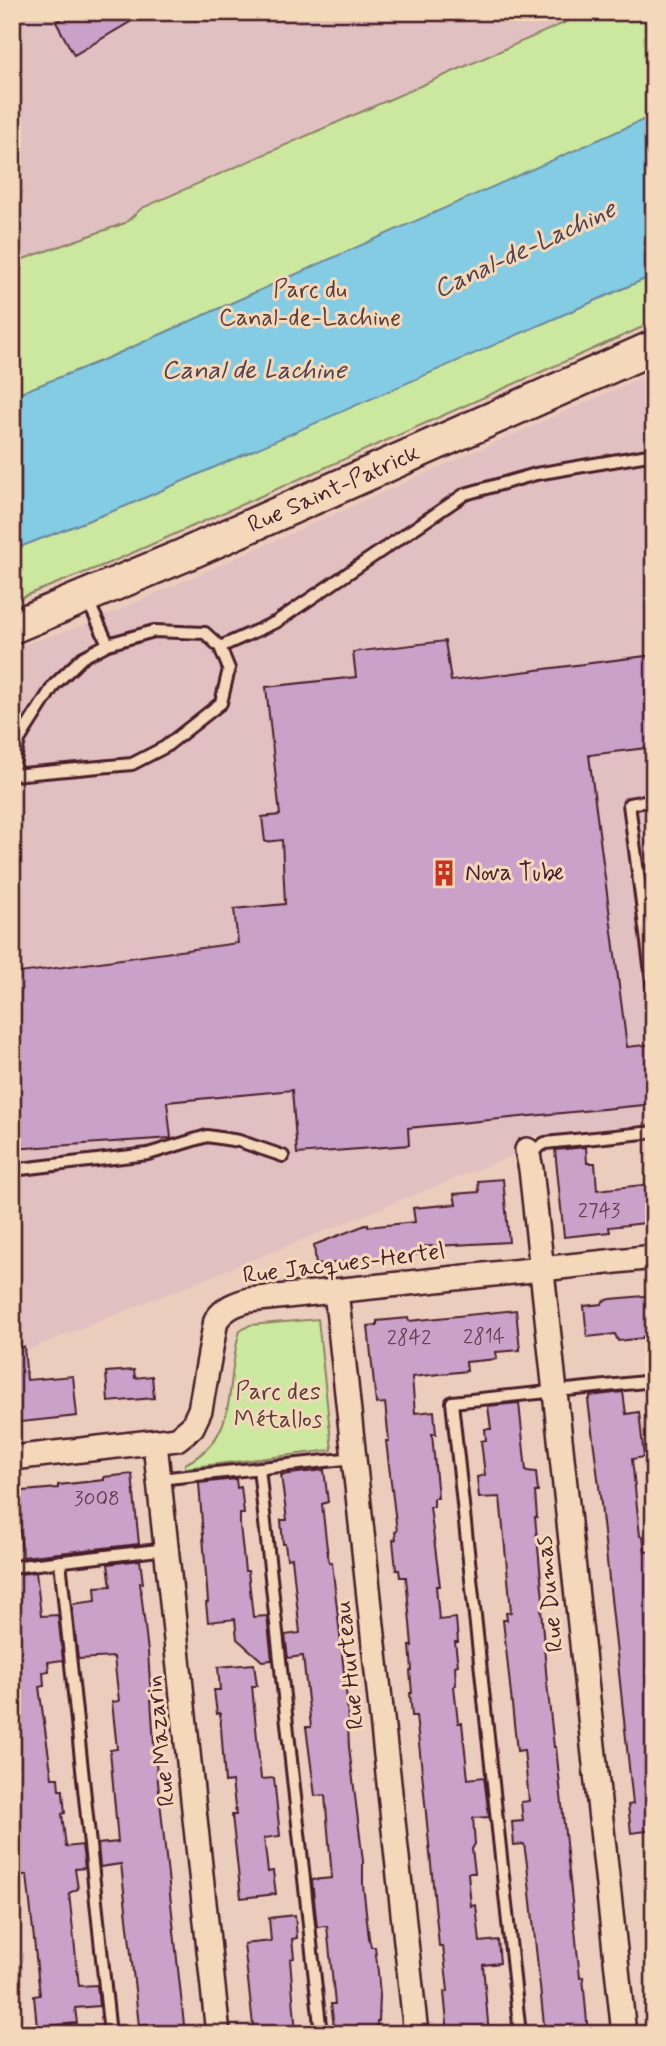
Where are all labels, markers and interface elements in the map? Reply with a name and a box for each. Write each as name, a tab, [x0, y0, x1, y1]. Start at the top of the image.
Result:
water label: Canal-de-Lachine	[428, 192, 623, 307]
park label: Parc du Canal-de-Lachine	[219, 275, 401, 334]
water label: Canal de Lachine	[162, 354, 348, 388]
street label: Rue Saint-Patrick	[243, 437, 424, 540]
building icon: Nova Tube	[429, 858, 459, 888]
place label: Nova Tube	[465, 858, 564, 889]
house number: 2743	[578, 1197, 621, 1225]
street label: Rue Jacques-Hertel	[241, 1236, 447, 1292]
house number: 2814	[463, 1323, 505, 1351]
house number: 2842	[387, 1324, 431, 1352]
park label: Parc des Métallos	[234, 1377, 323, 1436]
house number: 3008	[74, 1485, 120, 1513]
street label: Rue Dumas	[528, 1534, 572, 1654]
street label: Rue Hurteau	[328, 1599, 372, 1731]
street label: Rue Mazarin	[139, 1674, 183, 1808]

